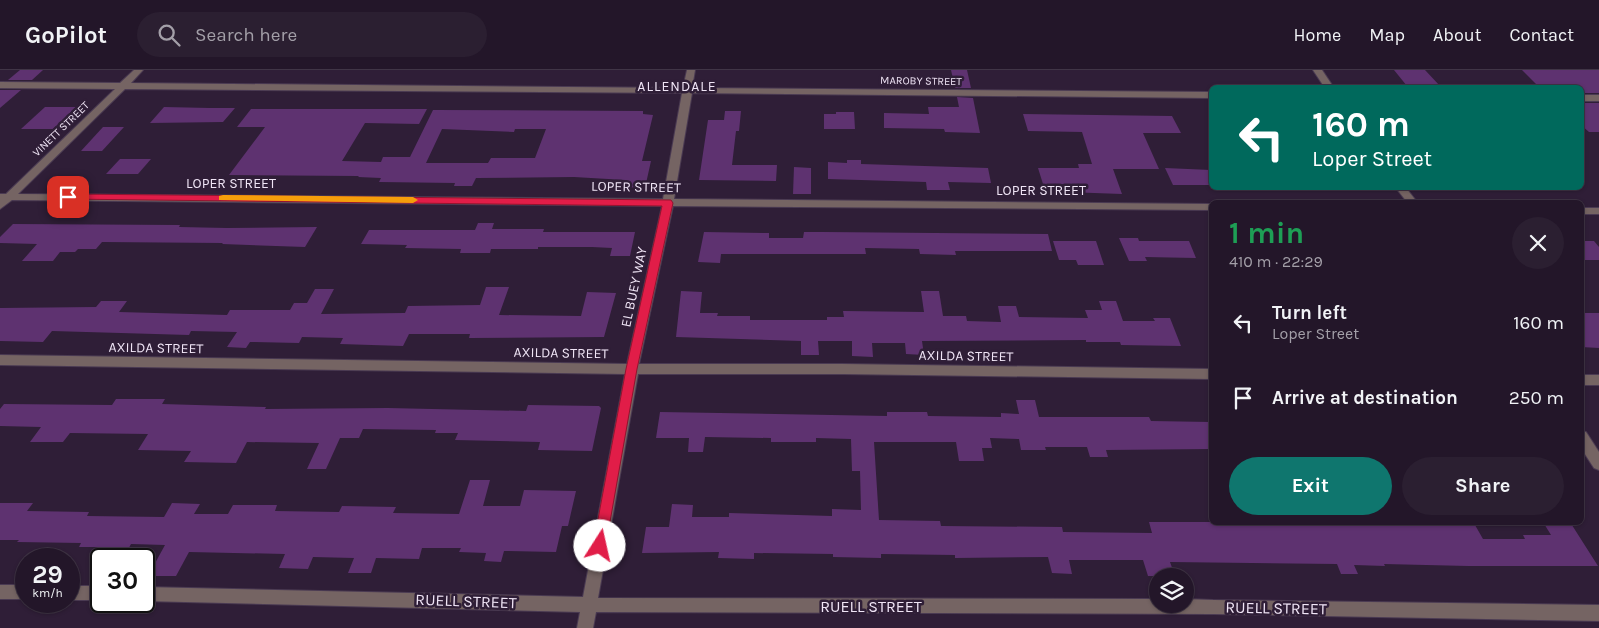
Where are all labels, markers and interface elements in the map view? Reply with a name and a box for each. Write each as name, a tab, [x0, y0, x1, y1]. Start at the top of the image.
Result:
search box	[137, 12, 487, 57]
text: GoPilot	[25, 21, 107, 49]
icon: search	[155, 21, 183, 49]
text: Search here	[195, 24, 297, 46]
text: Home	[1293, 24, 1341, 46]
text: Map	[1369, 24, 1405, 46]
text: About	[1433, 24, 1482, 46]
text: Contact	[1510, 24, 1574, 46]
street label: MAROBY STREET	[880, 74, 962, 88]
district label: ALLENDALE	[637, 78, 717, 95]
street label: VINETT STREET	[30, 99, 92, 159]
text: 160 m	[1312, 104, 1410, 145]
icon: left	[1229, 105, 1294, 170]
text: Loper Street	[1312, 146, 1432, 172]
street label: LOPER STREET	[186, 175, 276, 192]
pin	[47, 176, 89, 218]
street label: LOPER STREET	[591, 178, 681, 196]
street label: LOPER STREET	[996, 182, 1086, 199]
icon: arrive	[54, 183, 82, 211]
text: 1 min	[1229, 215, 1304, 251]
button: close	[1512, 217, 1564, 269]
street label: EL BUEY WAY	[617, 245, 651, 329]
text: 410 m · 22:29	[1229, 252, 1323, 271]
text: Turn left	[1272, 302, 1347, 324]
icon: left	[1229, 309, 1257, 337]
text: 160 m	[1513, 312, 1564, 334]
text: Loper Street	[1272, 324, 1359, 343]
street label: AXILDA STREET	[108, 339, 204, 357]
street label: AXILDA STREET	[513, 344, 609, 362]
street label: AXILDA STREET	[918, 347, 1014, 365]
icon: arrive	[1229, 384, 1257, 412]
text: Arrive at destination	[1272, 387, 1458, 409]
text: 250 m	[1509, 387, 1564, 409]
button: Exit	[1229, 457, 1392, 515]
button: Share	[1402, 457, 1564, 515]
position arrow	[573, 519, 625, 571]
speed limit sign: 30	[90, 548, 155, 613]
text: 29	[32, 560, 63, 589]
map controls	[1149, 568, 1194, 613]
button: layers	[1149, 568, 1194, 613]
text: km/h	[32, 586, 63, 600]
street label: RUELL STREET	[415, 590, 517, 612]
street label: RUELL STREET	[820, 597, 922, 616]
street label: RUELL STREET	[1225, 598, 1327, 618]

